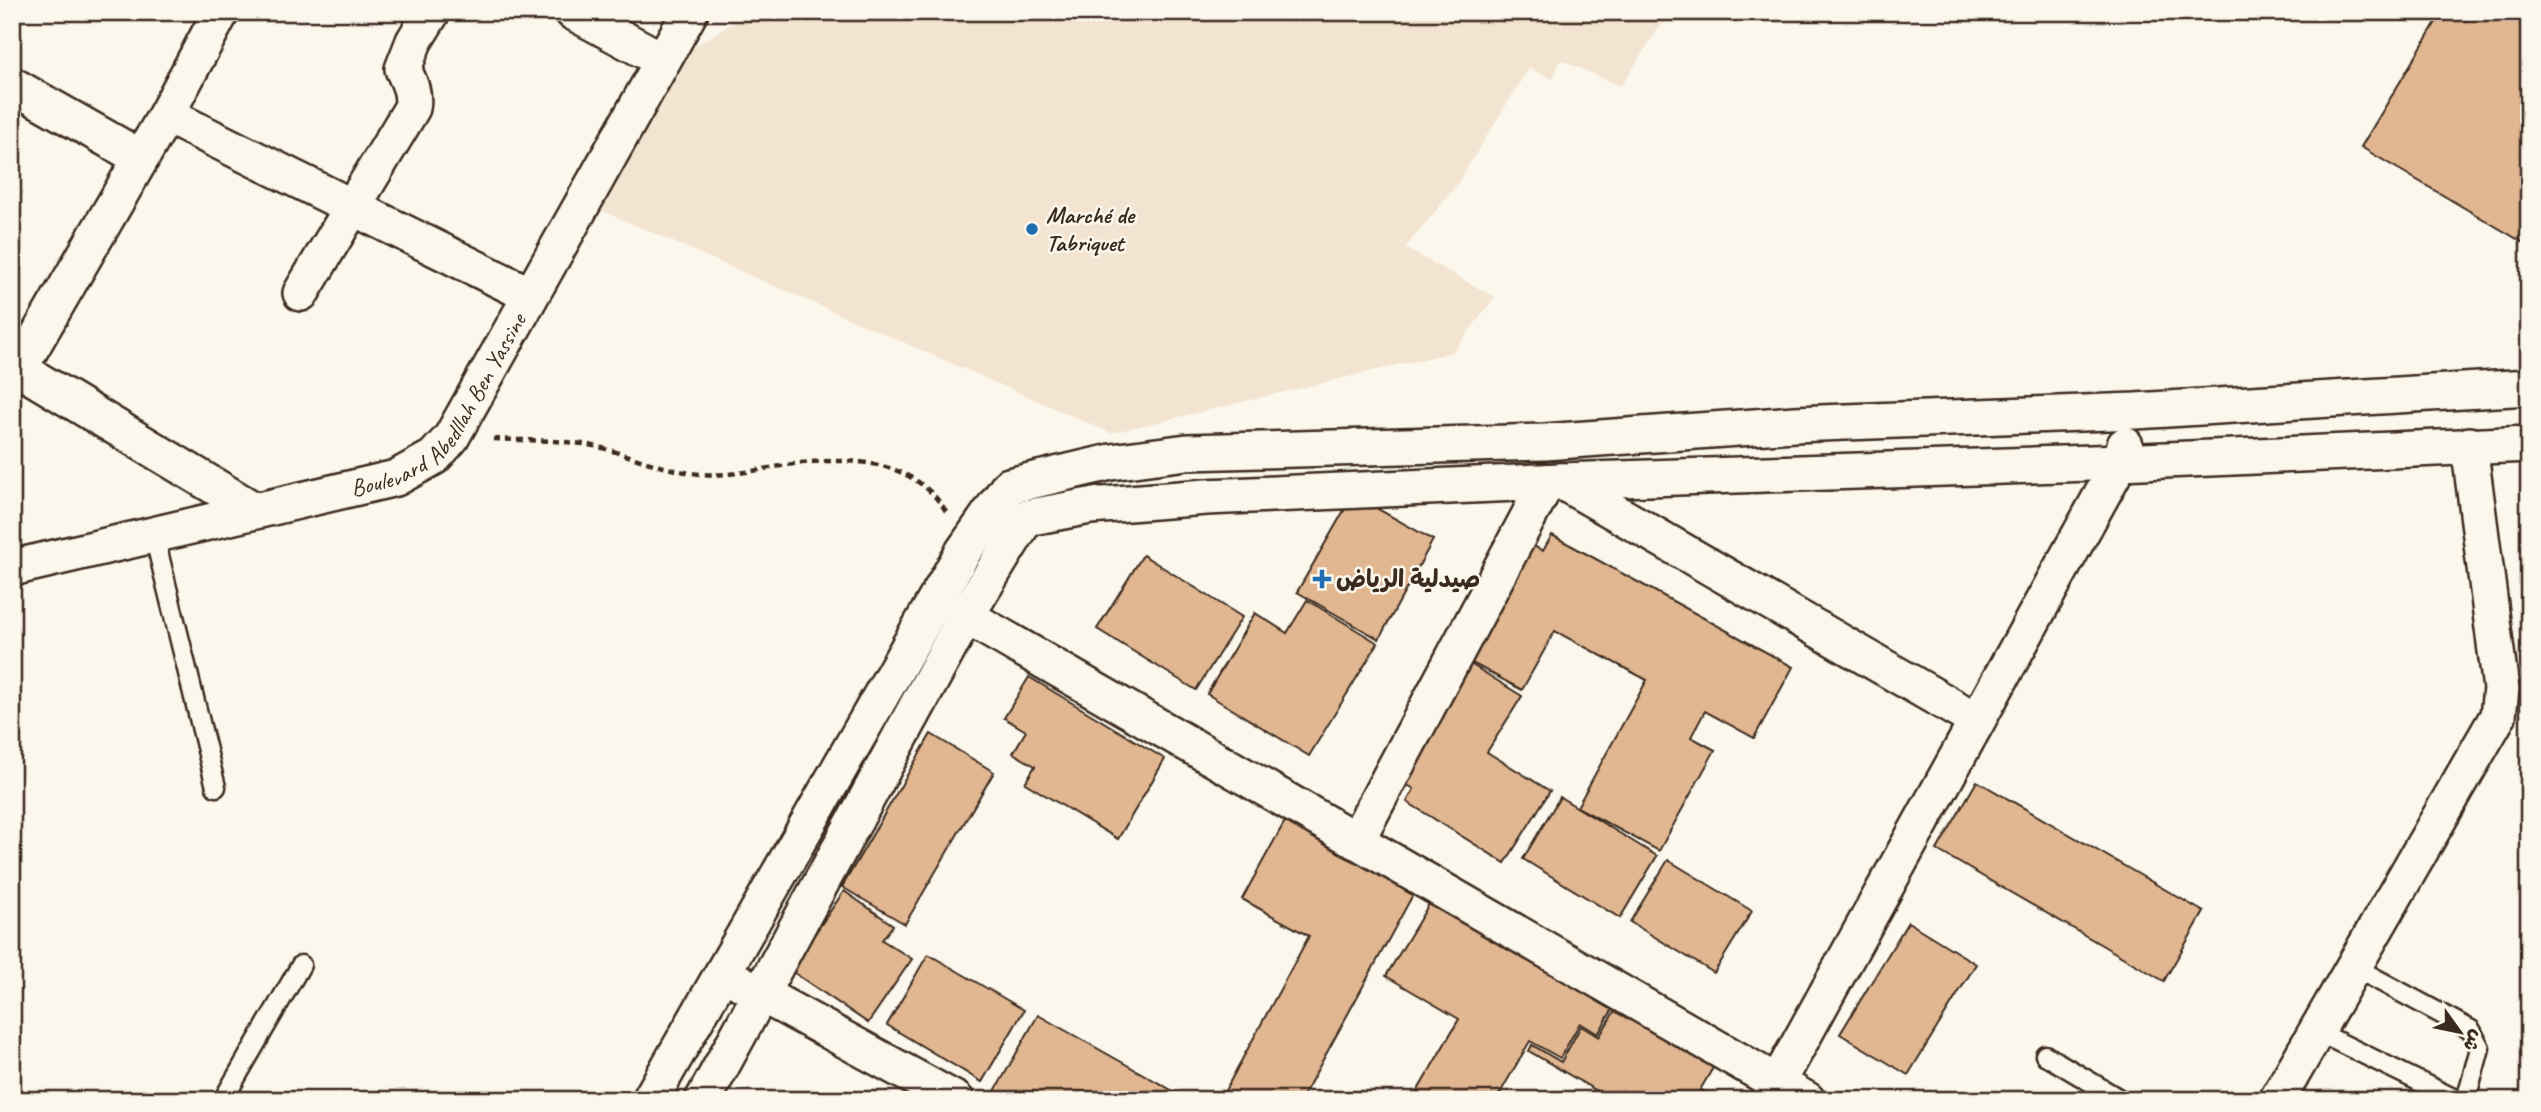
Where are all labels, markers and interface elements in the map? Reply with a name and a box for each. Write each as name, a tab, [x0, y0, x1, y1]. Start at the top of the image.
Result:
place label: Marché de Tabriquet	[1046, 200, 1136, 258]
marker: Marché de Tabriquet	[1024, 221, 1040, 237]
street label: Boulevard Abedllah Ben Yassine	[348, 306, 534, 503]
place label: صيدلية الرياض	[1336, 564, 1480, 594]
marker: صيدلية الرياض	[1314, 571, 1330, 587]
north arrow	[2426, 996, 2496, 1066]
text: ش	[2458, 1025, 2489, 1056]

